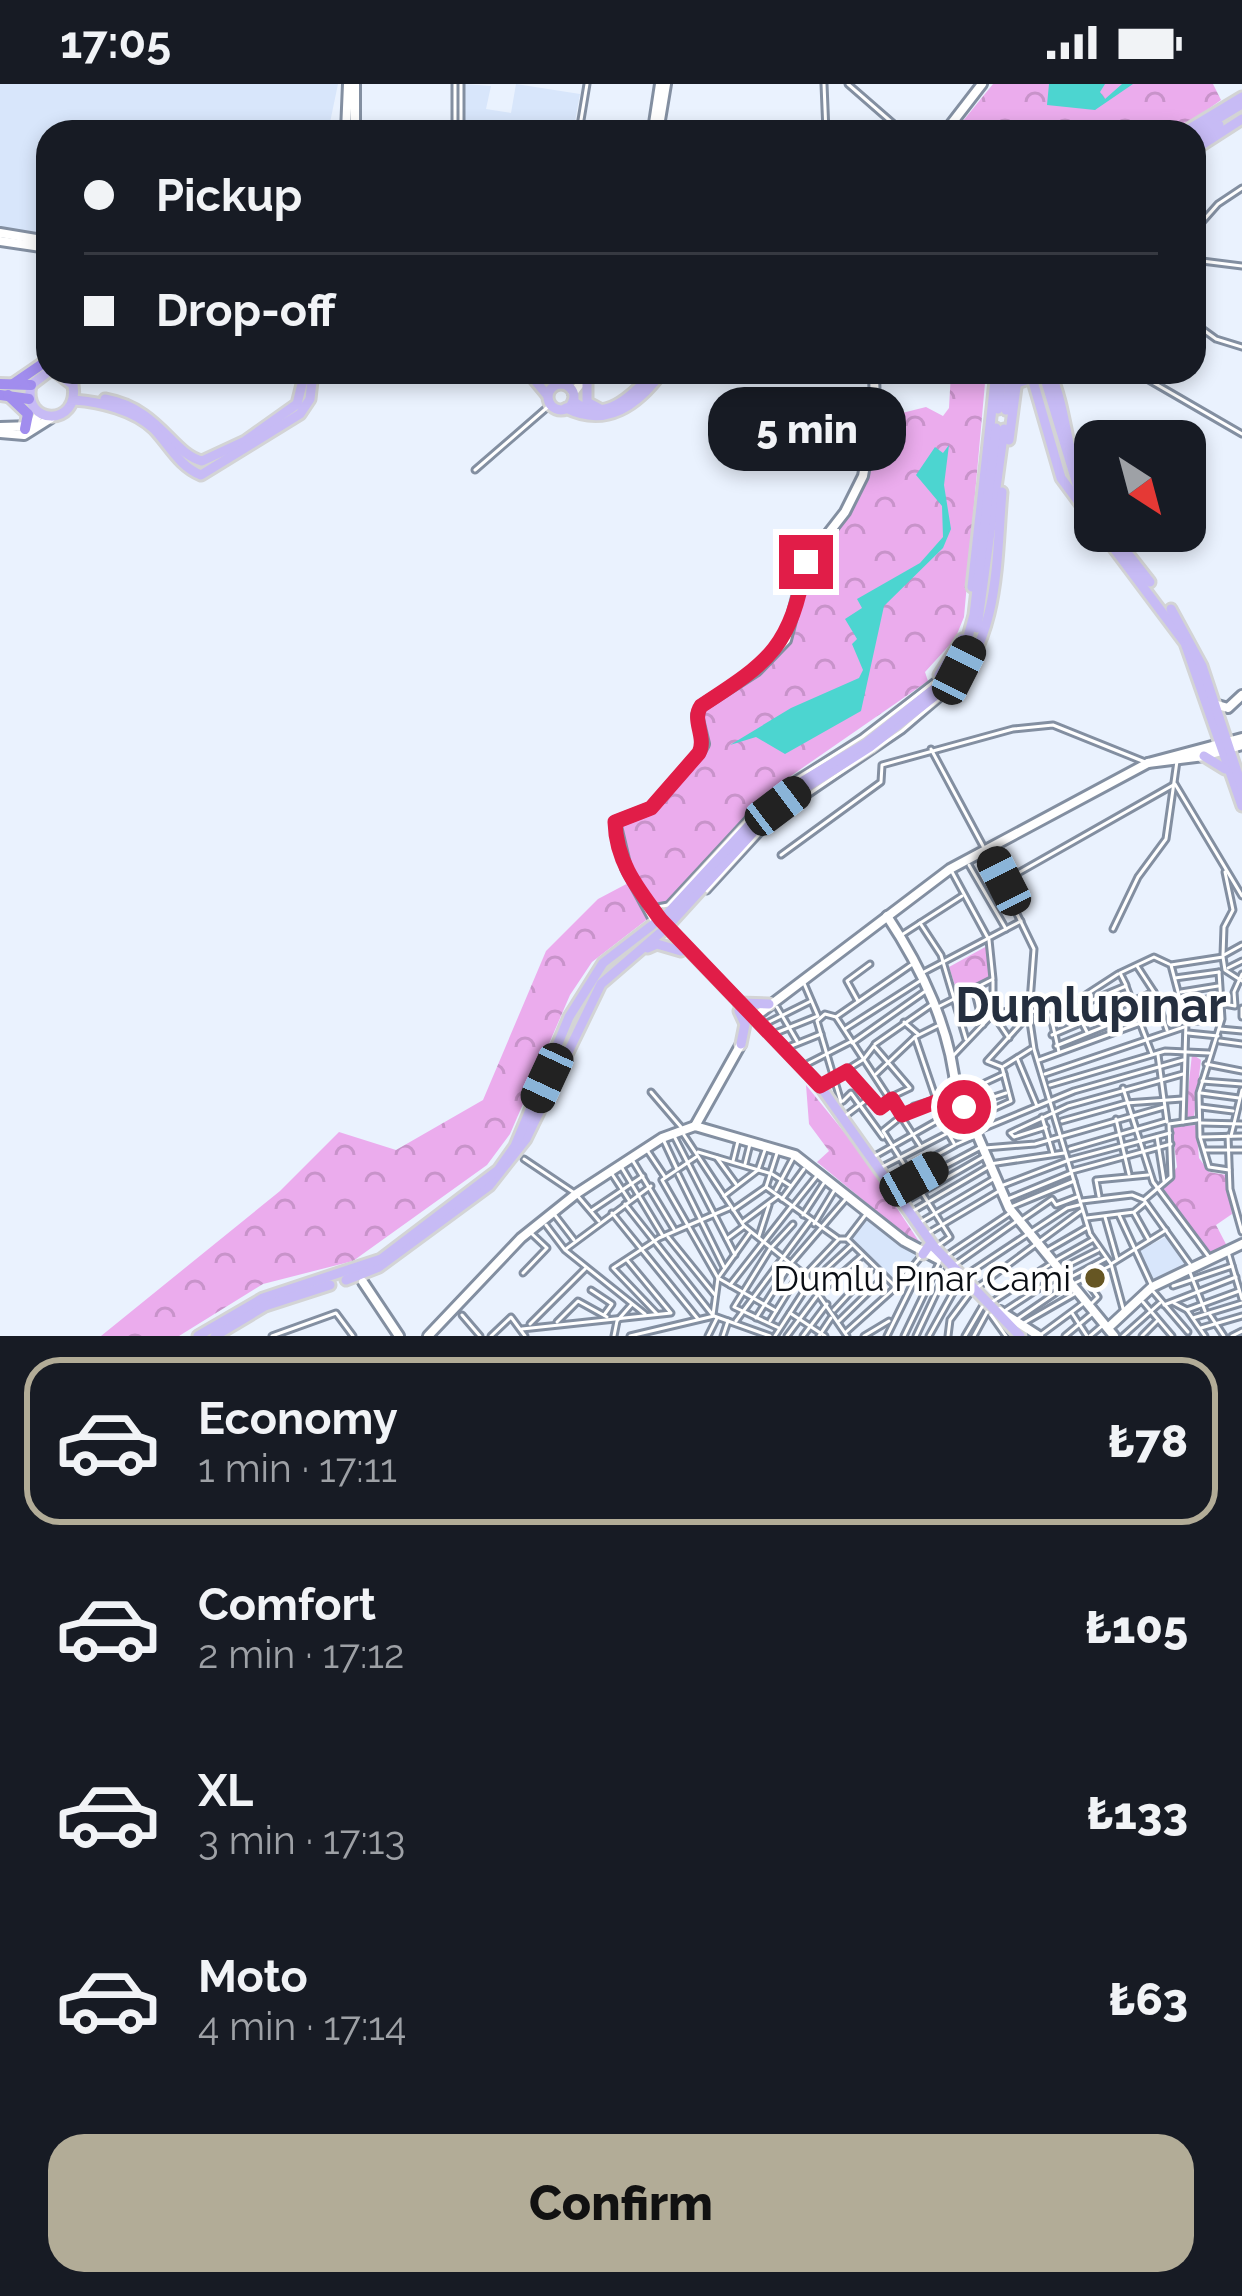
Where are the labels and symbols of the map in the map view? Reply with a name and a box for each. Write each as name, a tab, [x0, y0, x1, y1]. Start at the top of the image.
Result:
callout: 5 min	[707, 388, 905, 472]
north arrow	[1074, 420, 1206, 552]
route end	[779, 535, 833, 589]
car	[927, 630, 991, 710]
car	[738, 770, 818, 842]
car	[972, 841, 1036, 921]
district label: Dumlupınar	[955, 977, 1227, 1033]
car	[515, 1038, 579, 1118]
route start	[937, 1080, 991, 1134]
car	[874, 1146, 954, 1212]
place label: Dumlu Pınar Cami	[773, 1257, 1071, 1299]
marker: Dumlu Pınar Cami	[1082, 1265, 1108, 1291]

